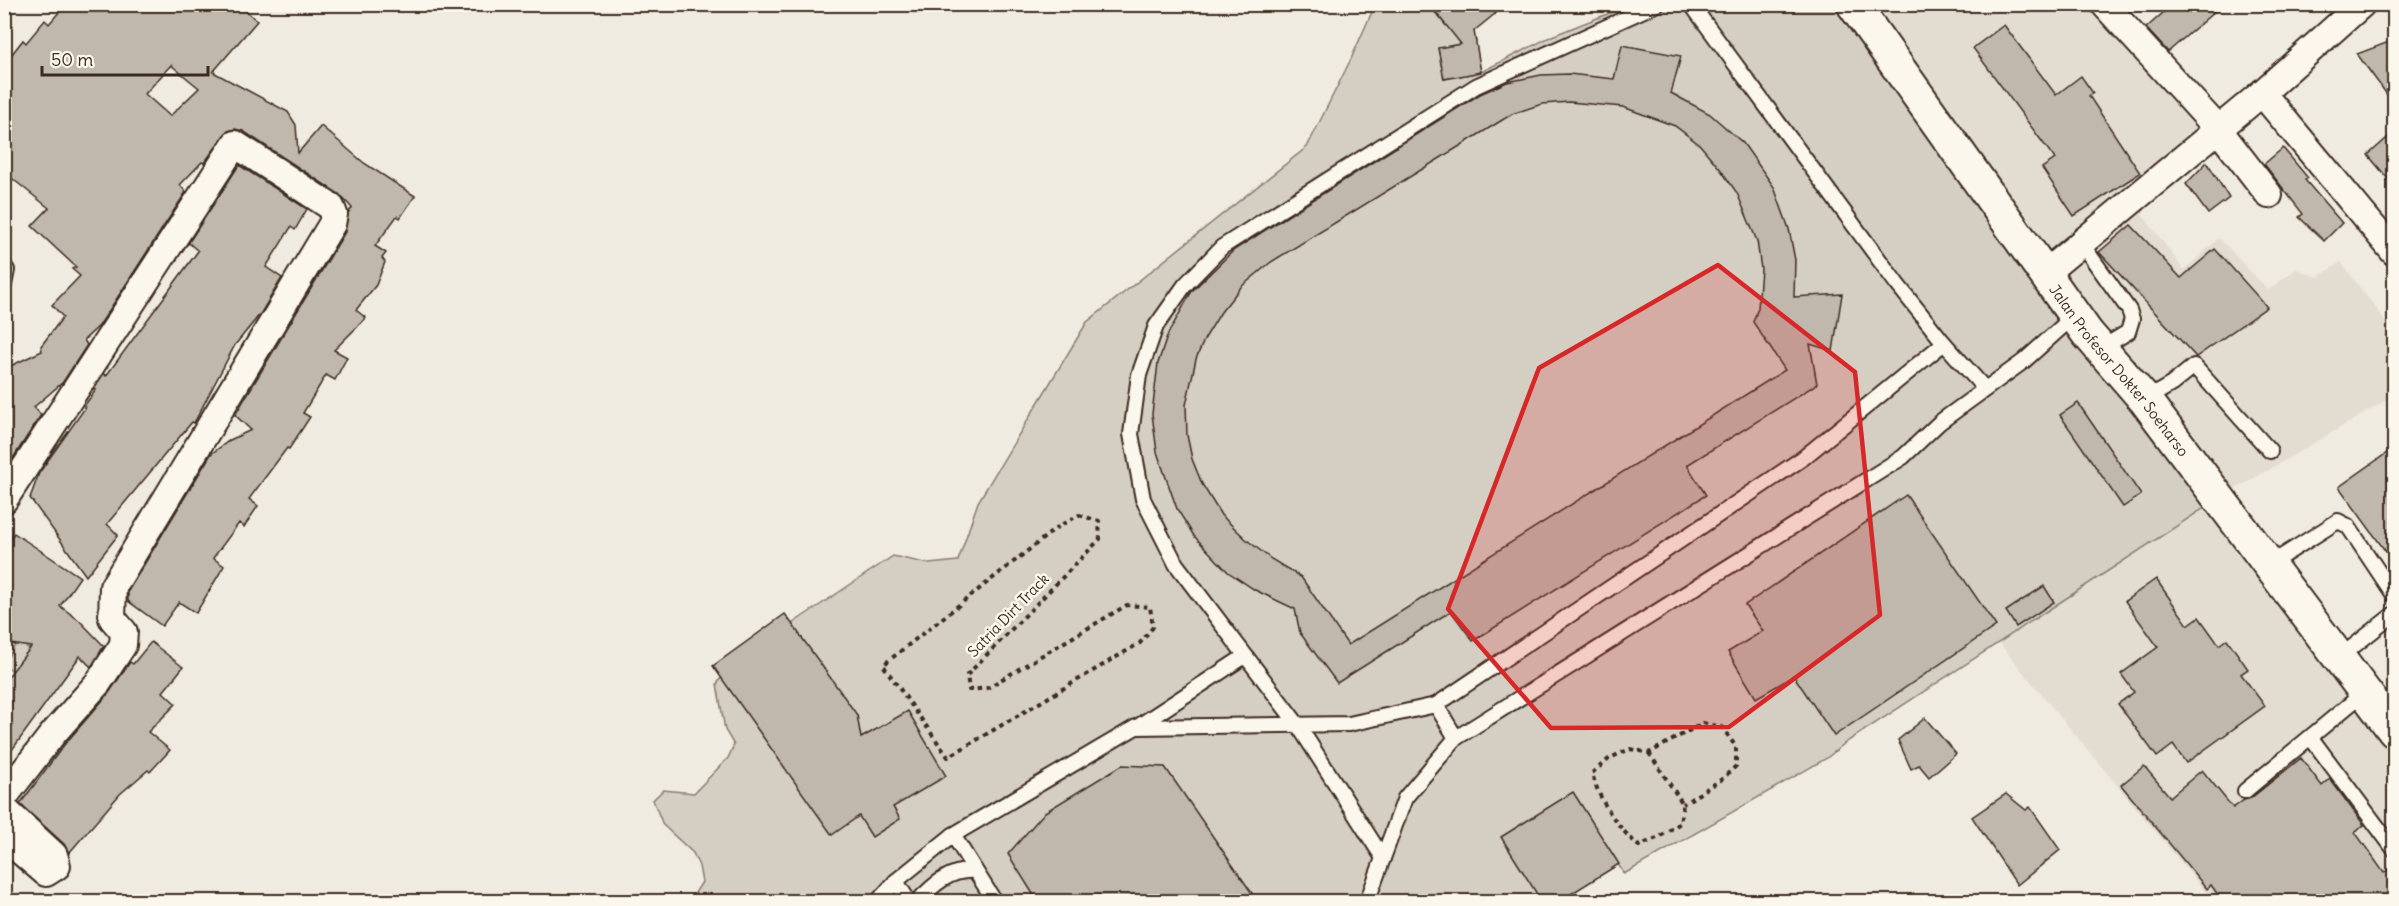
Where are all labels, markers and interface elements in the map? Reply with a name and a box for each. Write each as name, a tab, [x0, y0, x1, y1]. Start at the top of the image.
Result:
scale bar	[42, 39, 208, 77]
text: 50 m	[51, 48, 93, 71]
street label: Jalan Profesor Dokter Soeharso	[2046, 280, 2193, 460]
street label: Satria Dirt Track	[963, 569, 1053, 661]

